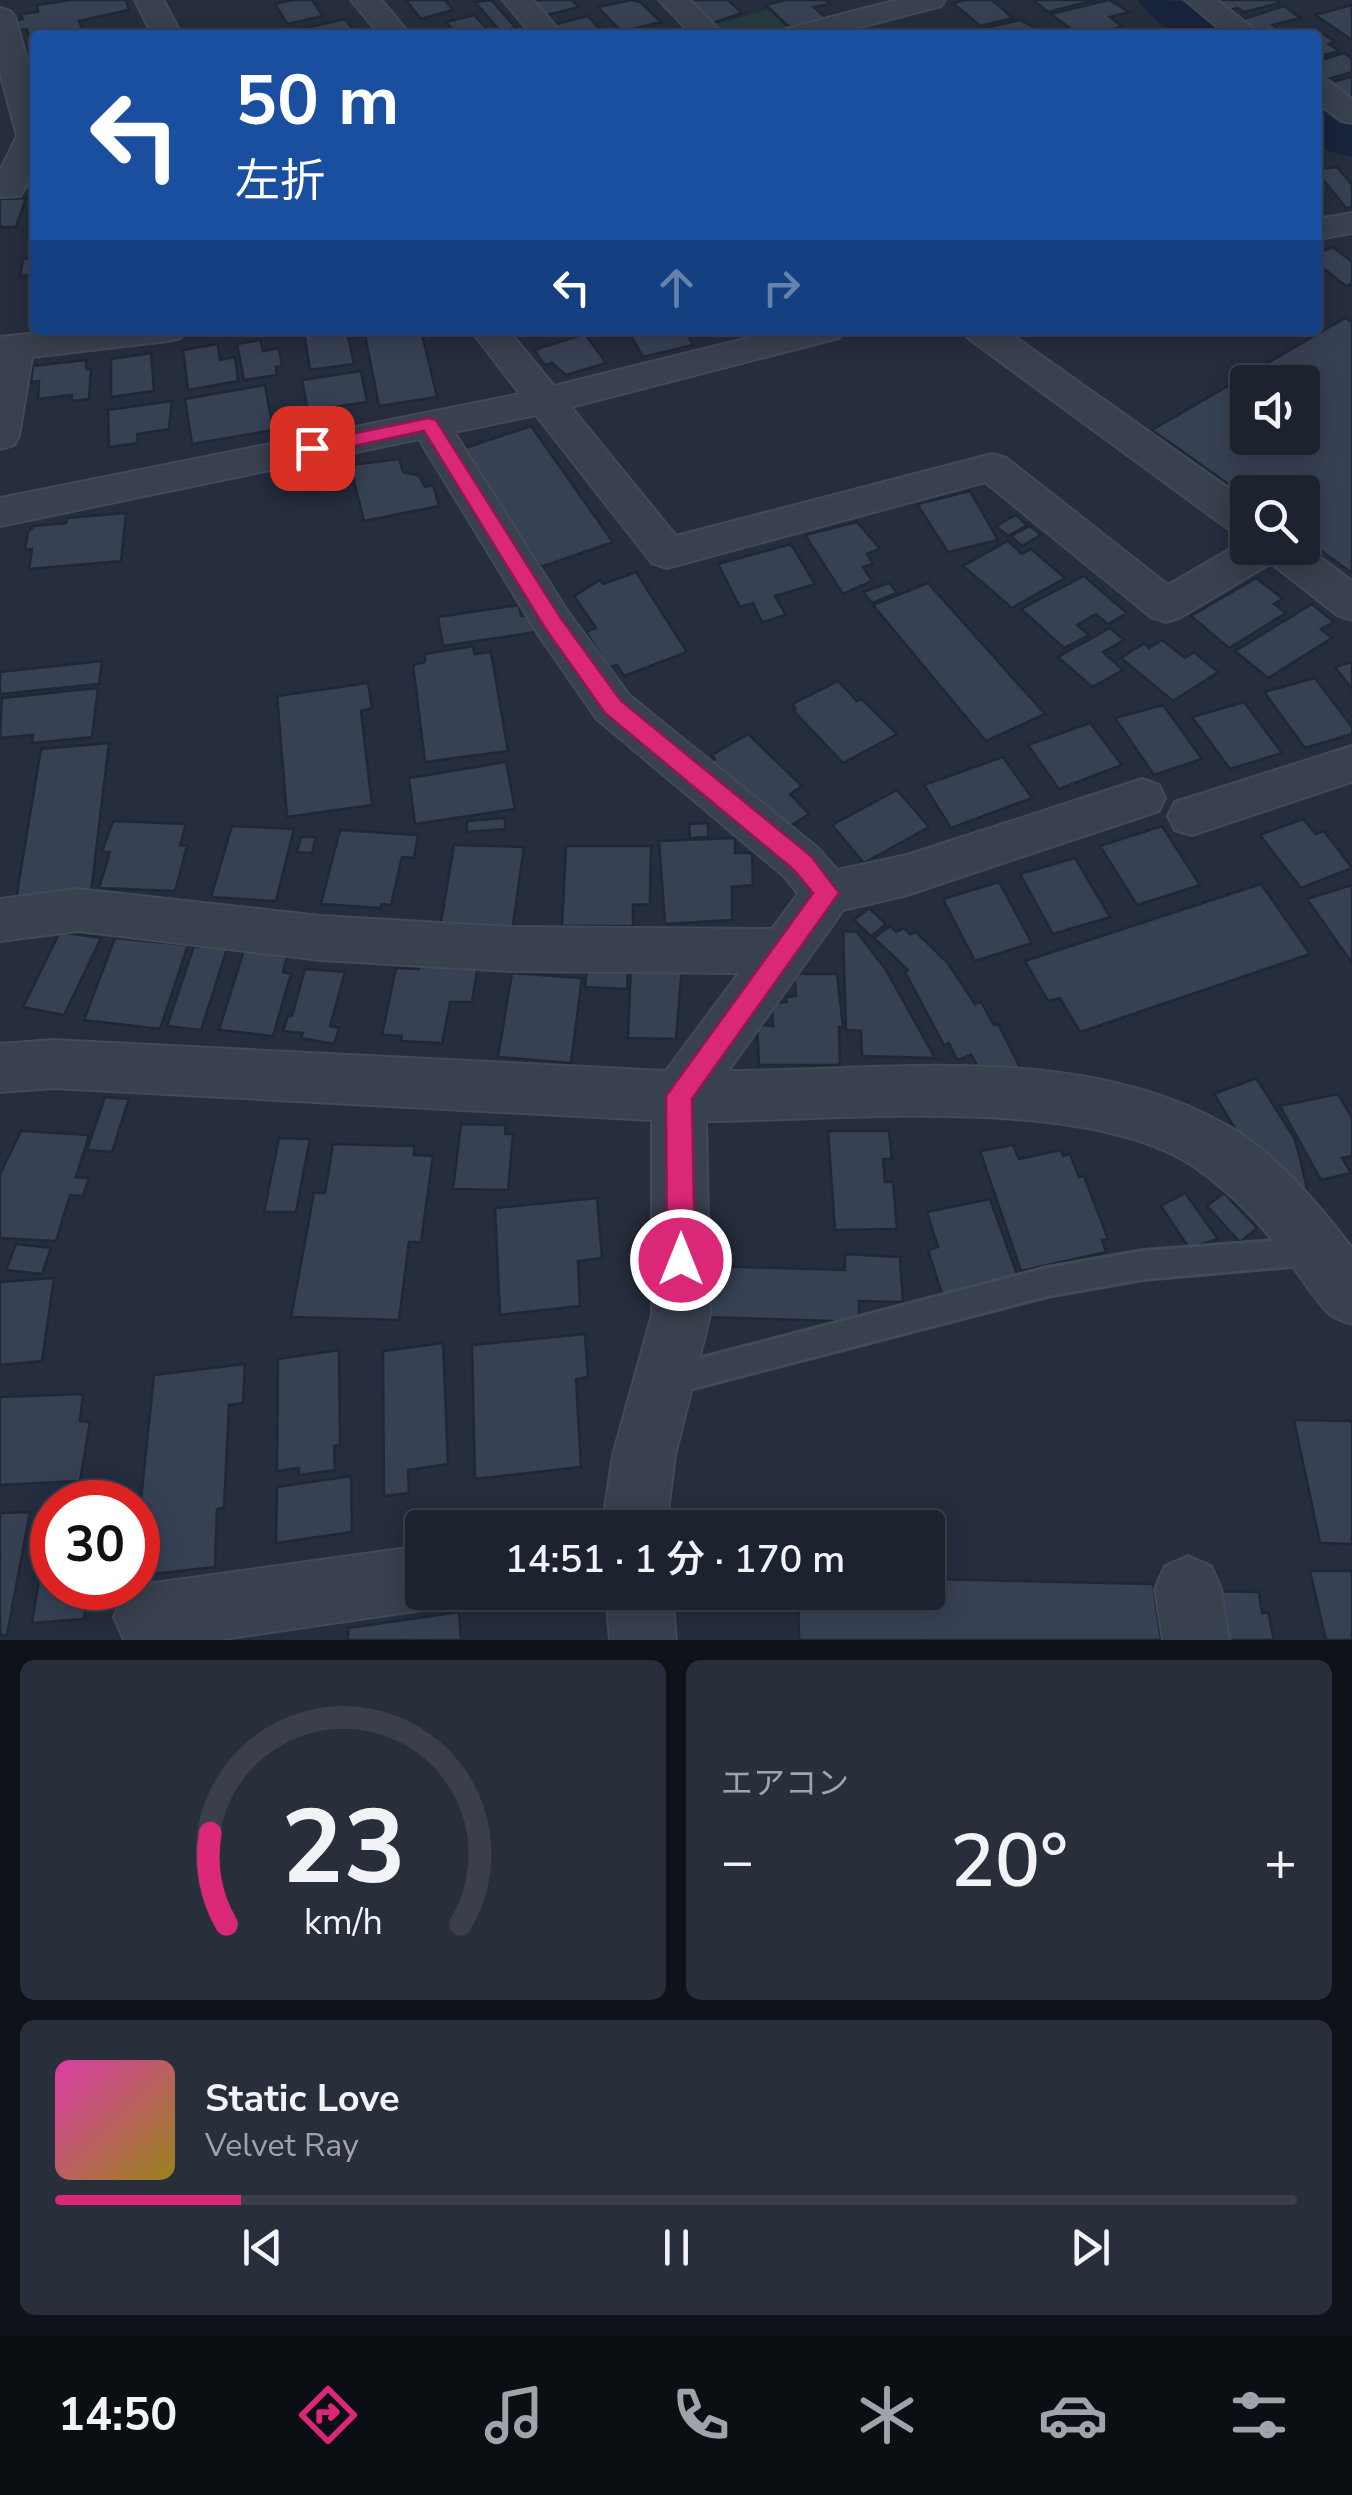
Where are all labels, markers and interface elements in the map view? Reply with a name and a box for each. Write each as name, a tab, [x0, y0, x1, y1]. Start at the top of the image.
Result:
text: 50 m	[235, 53, 399, 149]
icon: left	[70, 70, 200, 200]
text: 左折	[235, 151, 325, 212]
icon: left	[544, 260, 599, 315]
icon: ahead	[649, 260, 704, 315]
icon: right	[754, 260, 809, 315]
map controls	[1230, 365, 1320, 565]
button: sound	[1230, 365, 1320, 455]
pin	[270, 406, 355, 491]
icon: arrive	[285, 421, 340, 476]
button: search	[1230, 475, 1320, 565]
position arrow	[629, 1208, 733, 1312]
speed limit sign: 30	[30, 1480, 160, 1610]
text: 14:51 · 1 分 · 170 m	[505, 1534, 845, 1585]
text: エアコン	[721, 1762, 849, 1805]
text: 23	[281, 1777, 405, 1919]
text: 20°	[950, 1810, 1068, 1912]
text: −	[721, 1824, 754, 1899]
text: +	[1264, 1824, 1297, 1899]
text: km/h	[304, 1898, 382, 1947]
text: Static Love	[205, 2073, 400, 2124]
text: Velvet Ray	[205, 2124, 359, 2167]
icon: previous	[235, 2220, 290, 2275]
icon: pause	[649, 2220, 704, 2275]
icon: next	[1063, 2220, 1118, 2275]
icon: directions	[293, 2380, 363, 2450]
icon: music	[479, 2380, 549, 2450]
icon: phone	[666, 2380, 736, 2450]
icon: climate	[852, 2380, 922, 2450]
icon: car	[1038, 2380, 1108, 2450]
icon: filters	[1224, 2380, 1294, 2450]
text: 14:50	[58, 2385, 177, 2446]

